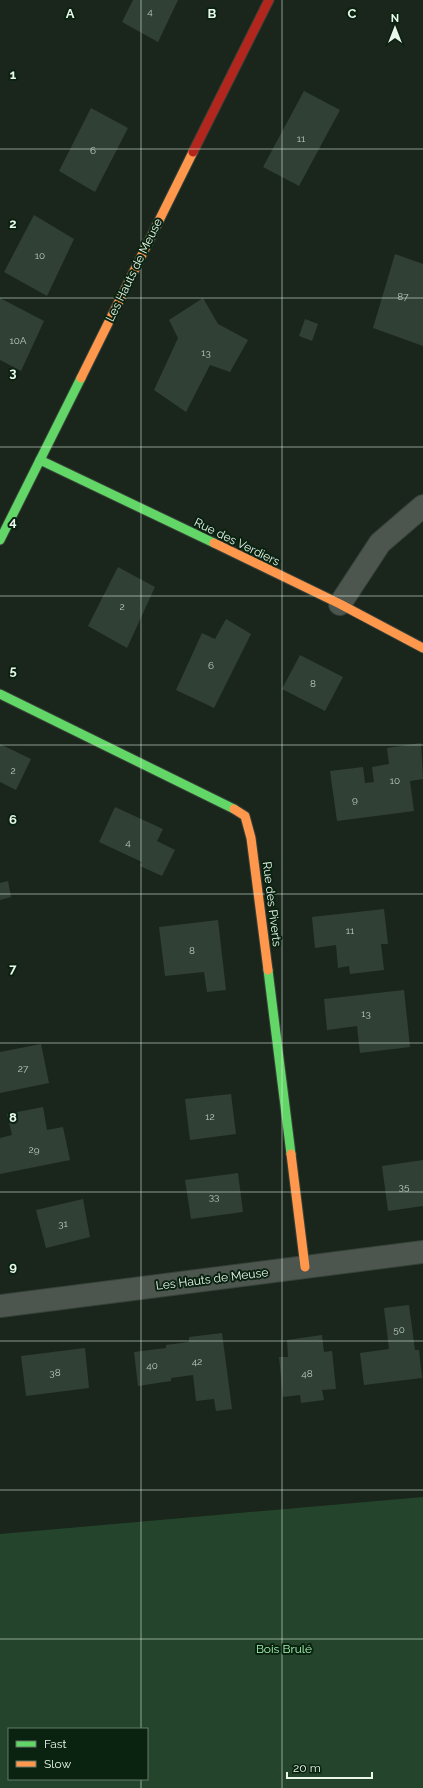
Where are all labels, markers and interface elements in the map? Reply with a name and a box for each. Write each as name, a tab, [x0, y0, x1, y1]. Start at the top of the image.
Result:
text: A	[66, 6, 75, 21]
house number: 4	[147, 6, 153, 17]
text: B	[208, 6, 217, 21]
text: C	[348, 6, 357, 21]
north arrow	[375, 8, 415, 48]
text: N	[391, 12, 399, 25]
text: 1	[10, 67, 17, 82]
house number: 11	[297, 133, 306, 144]
house number: 6	[90, 145, 96, 156]
text: 2	[9, 216, 17, 231]
street label: Les Hauts de Meuse	[103, 216, 165, 324]
house number: 10	[35, 250, 45, 261]
house number: 87	[397, 291, 409, 302]
house number: 10A	[10, 335, 27, 346]
house number: 13	[201, 347, 211, 358]
text: 3	[9, 365, 17, 380]
text: 4	[9, 514, 17, 529]
street label: Rue des Verdiers	[192, 515, 282, 569]
house number: 2	[119, 601, 125, 612]
house number: 6	[208, 660, 214, 671]
text: 5	[9, 663, 17, 678]
house number: 8	[310, 678, 316, 689]
house number: 2	[10, 765, 16, 776]
house number: 10	[390, 775, 400, 786]
house number: 9	[352, 794, 358, 805]
text: 6	[9, 812, 17, 827]
house number: 4	[125, 837, 131, 848]
street label: Rue des Piverts	[260, 861, 284, 948]
house number: 11	[346, 925, 355, 936]
house number: 8	[189, 945, 195, 956]
text: 7	[9, 961, 17, 976]
house number: 13	[361, 1008, 371, 1019]
house number: 27	[18, 1063, 29, 1074]
text: 8	[9, 1110, 17, 1125]
house number: 12	[205, 1111, 215, 1122]
house number: 29	[28, 1144, 40, 1155]
house number: 35	[399, 1181, 410, 1192]
house number: 33	[209, 1191, 219, 1202]
house number: 31	[58, 1218, 69, 1229]
text: 9	[9, 1259, 17, 1274]
street label: Les Hauts de Meuse	[155, 1265, 269, 1293]
house number: 50	[393, 1324, 405, 1335]
house number: 42	[192, 1356, 202, 1367]
house number: 40	[146, 1360, 158, 1371]
house number: 38	[49, 1367, 61, 1378]
house number: 48	[301, 1368, 313, 1379]
park label: Bois Brulé	[256, 1642, 312, 1656]
legend	[8, 1728, 148, 1780]
text: Fast	[44, 1737, 67, 1751]
scale bar	[287, 1754, 372, 1780]
text: Slow	[44, 1757, 71, 1771]
text: 20 m	[293, 1761, 321, 1775]

